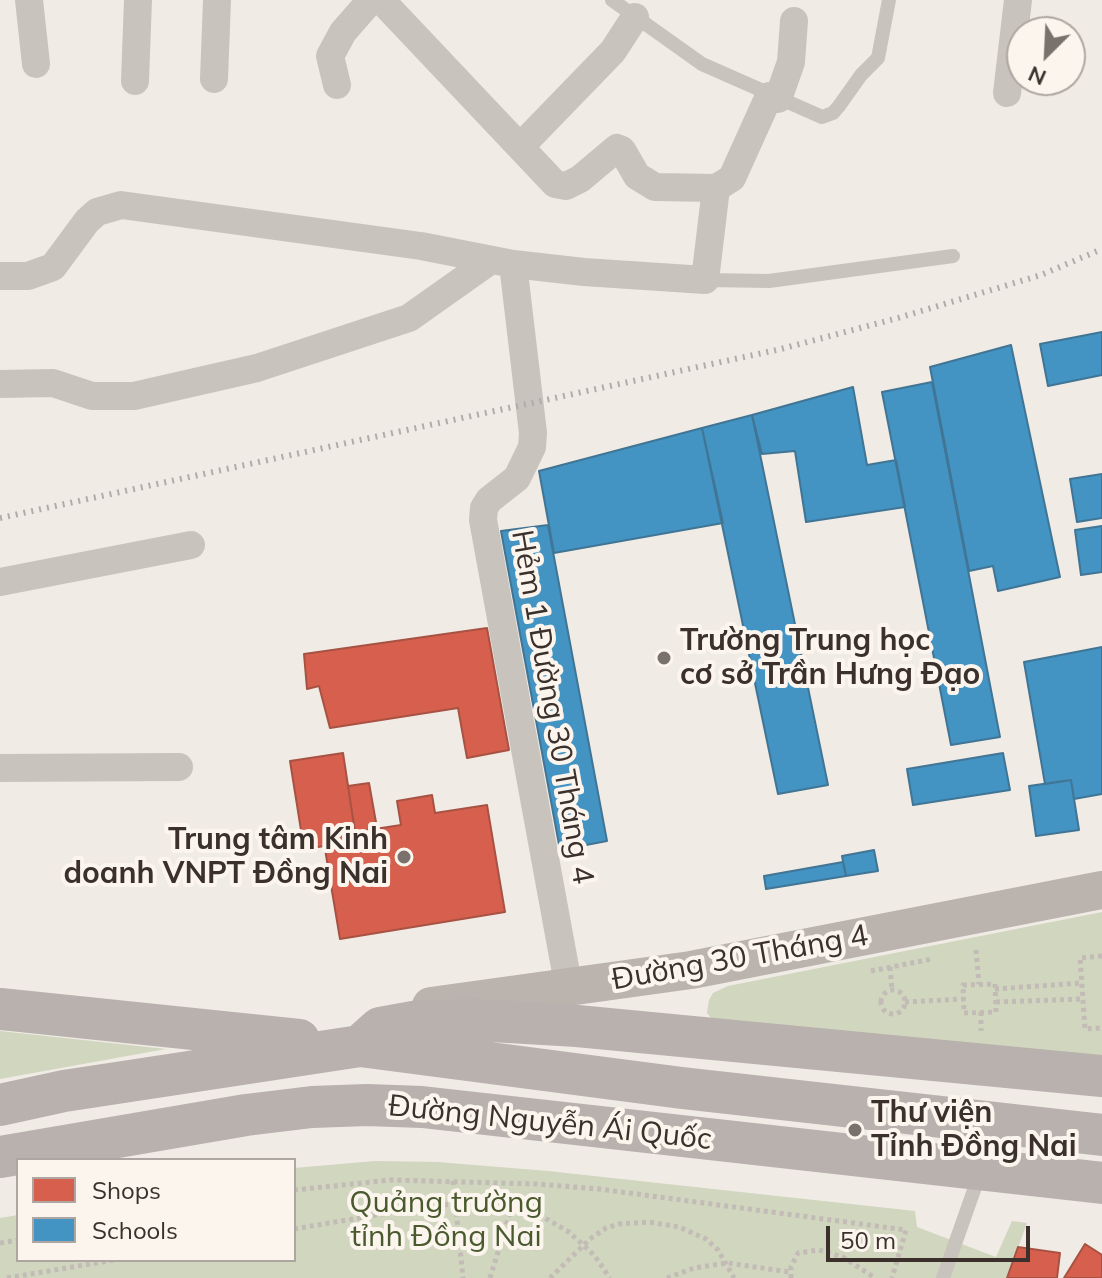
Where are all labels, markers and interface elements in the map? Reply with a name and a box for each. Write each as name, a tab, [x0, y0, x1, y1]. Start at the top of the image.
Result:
north arrow	[1006, 16, 1086, 96]
text: N	[1024, 60, 1050, 92]
street label: Hẻm 1 Đường 30 Tháng 4	[503, 527, 601, 887]
place label: Trường Trung học cơ sở Trần Hưng Đạo	[680, 623, 980, 694]
marker: Trường Trung học cơ sở Trần Hưng Đạo	[655, 649, 673, 667]
place label: Trung tâm Kinh doanh VNPT Đồng Nai	[63, 822, 388, 892]
marker: Trung tâm Kinh doanh VNPT Đồng Nai	[395, 848, 413, 866]
street label: Đường 30 Tháng 4	[609, 918, 871, 998]
street label: Đường Nguyễn Ái Quốc	[386, 1088, 714, 1158]
place label: Thư viện Tỉnh Đồng Nai	[871, 1095, 1076, 1166]
marker: Thư viện Tỉnh Đồng Nai	[846, 1121, 864, 1139]
legend	[16, 1158, 296, 1262]
text: Shops	[92, 1175, 161, 1205]
park label: Quảng trường tỉnh Đồng Nai	[349, 1185, 543, 1256]
scale bar	[830, 1210, 1034, 1260]
text: Schools	[92, 1215, 178, 1245]
text: 50 m	[840, 1225, 896, 1255]

